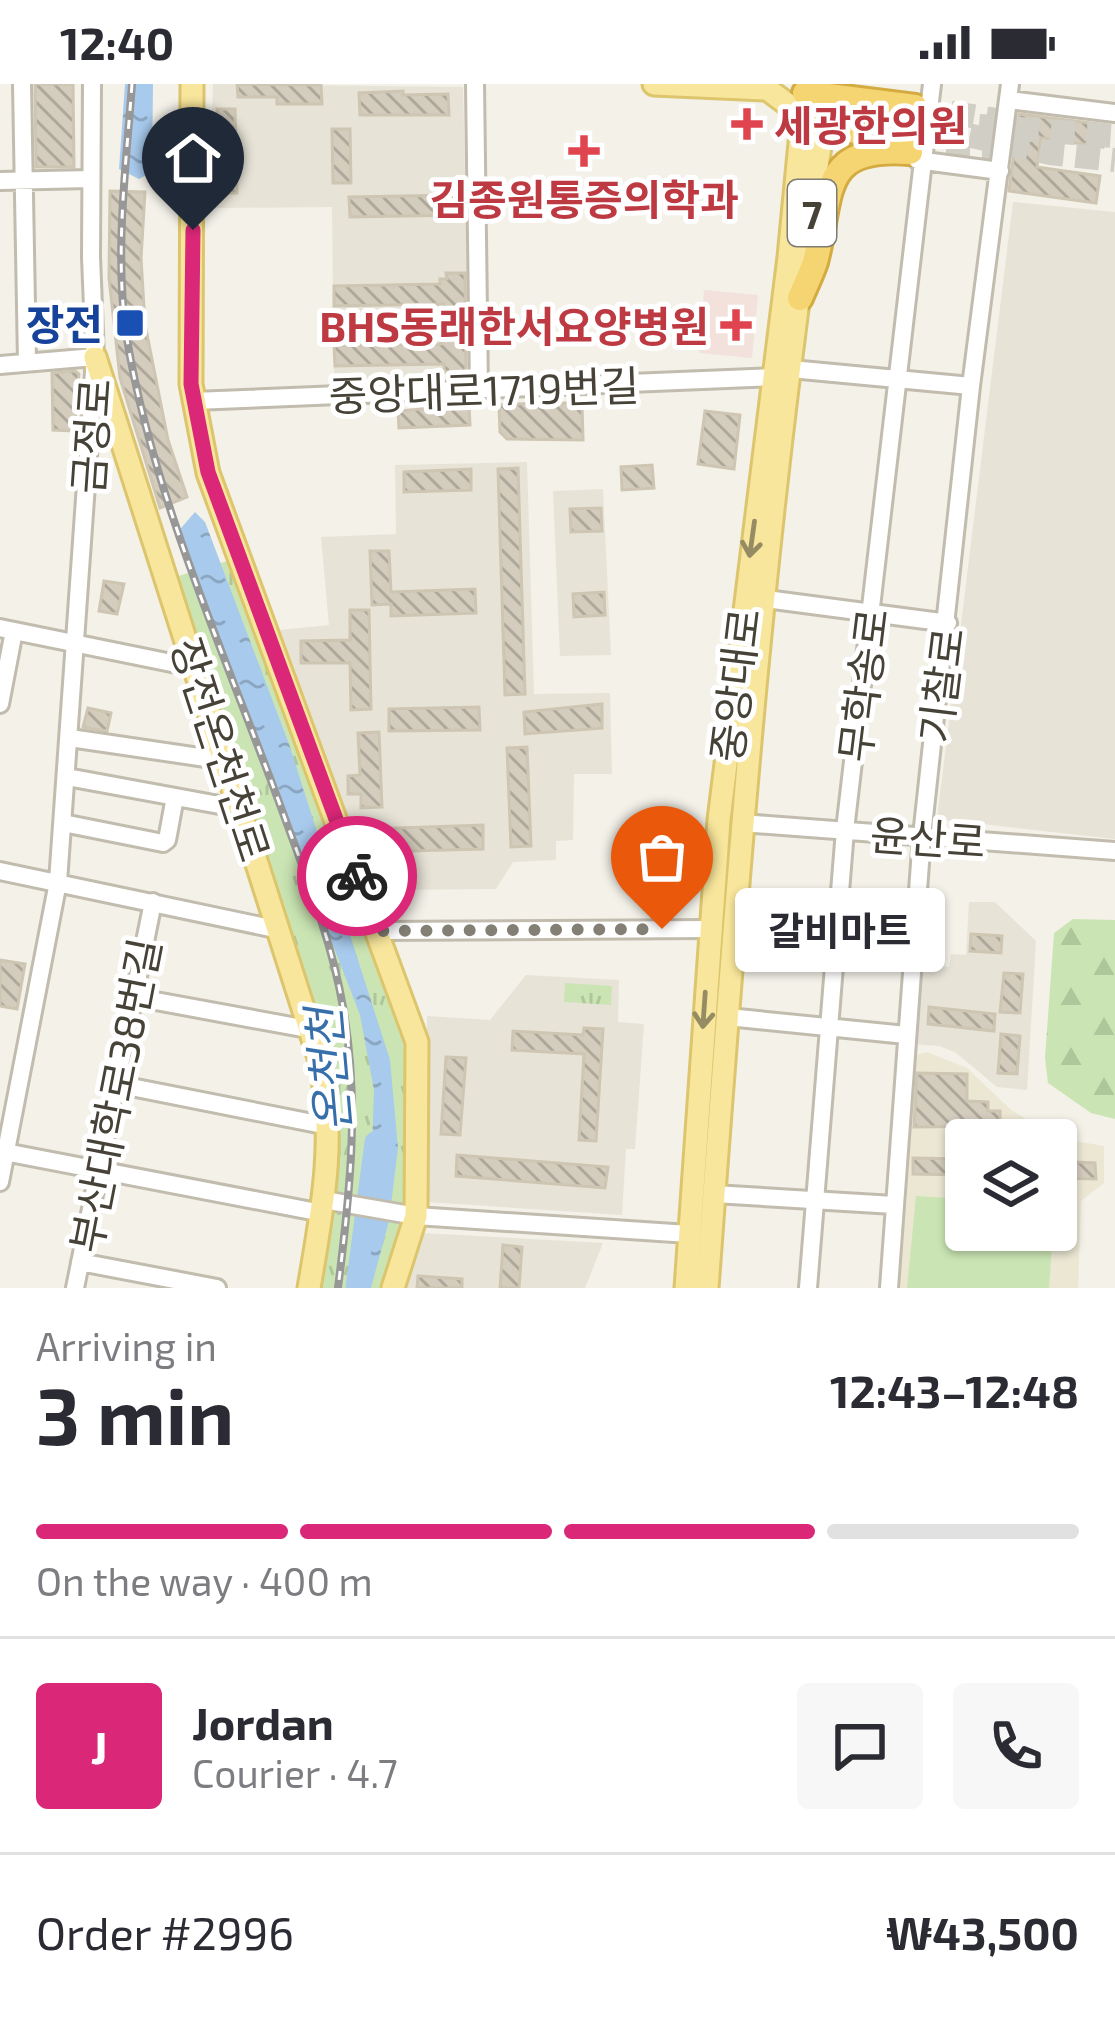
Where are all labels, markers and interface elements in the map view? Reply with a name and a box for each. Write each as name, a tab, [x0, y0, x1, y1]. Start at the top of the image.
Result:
text: 12:40	[60, 15, 174, 69]
place label: 세광한의원	[774, 99, 967, 149]
pin	[142, 107, 244, 230]
marker: 세광한의원	[731, 108, 763, 140]
icon: home	[160, 125, 226, 191]
marker: 김종원통증의학과	[568, 135, 600, 167]
place label: 김종원통증의학과	[429, 173, 739, 223]
road number: 7	[788, 180, 836, 246]
place label: 장전	[26, 298, 103, 348]
place label: BHS동래한서요양병원	[319, 300, 709, 350]
marker: 장전	[114, 307, 146, 339]
marker: BHS동래한서요양병원	[720, 309, 752, 341]
street label: 중앙대로1719번길	[328, 359, 640, 419]
street label: 금정로	[61, 376, 119, 496]
one-way arrow	[740, 518, 763, 557]
street label: 중앙대로	[700, 605, 768, 765]
street label: 무학송로	[828, 605, 896, 765]
street label: 기찰로	[908, 624, 972, 746]
street label: 장전온천천로	[162, 631, 282, 867]
pin	[611, 806, 713, 929]
street label: 윤산로	[868, 808, 988, 866]
courier	[297, 816, 417, 936]
icon: bag	[629, 824, 695, 890]
icon: bike	[324, 843, 390, 909]
callout: 갈비마트	[734, 887, 944, 971]
text: 갈비마트	[768, 906, 912, 953]
street label: 부산대학로38번길	[59, 933, 169, 1257]
one-way arrow	[693, 990, 716, 1029]
water label: 온천천	[294, 1001, 359, 1134]
map controls	[945, 1119, 1077, 1251]
button: layers	[945, 1119, 1077, 1251]
text: Arriving in	[36, 1322, 217, 1369]
text: 12:43–12:48	[830, 1363, 1079, 1417]
text: 3 min	[36, 1367, 234, 1461]
text: On the way · 400 m	[36, 1557, 373, 1604]
button: chat	[797, 1683, 923, 1809]
button: phone	[953, 1683, 1079, 1809]
text: Jordan	[192, 1695, 334, 1749]
text: J	[91, 1719, 107, 1773]
text: Courier · 4.7	[192, 1749, 398, 1796]
text: Order #2996	[36, 1905, 294, 1959]
text: ₩43,500	[886, 1905, 1079, 1959]

